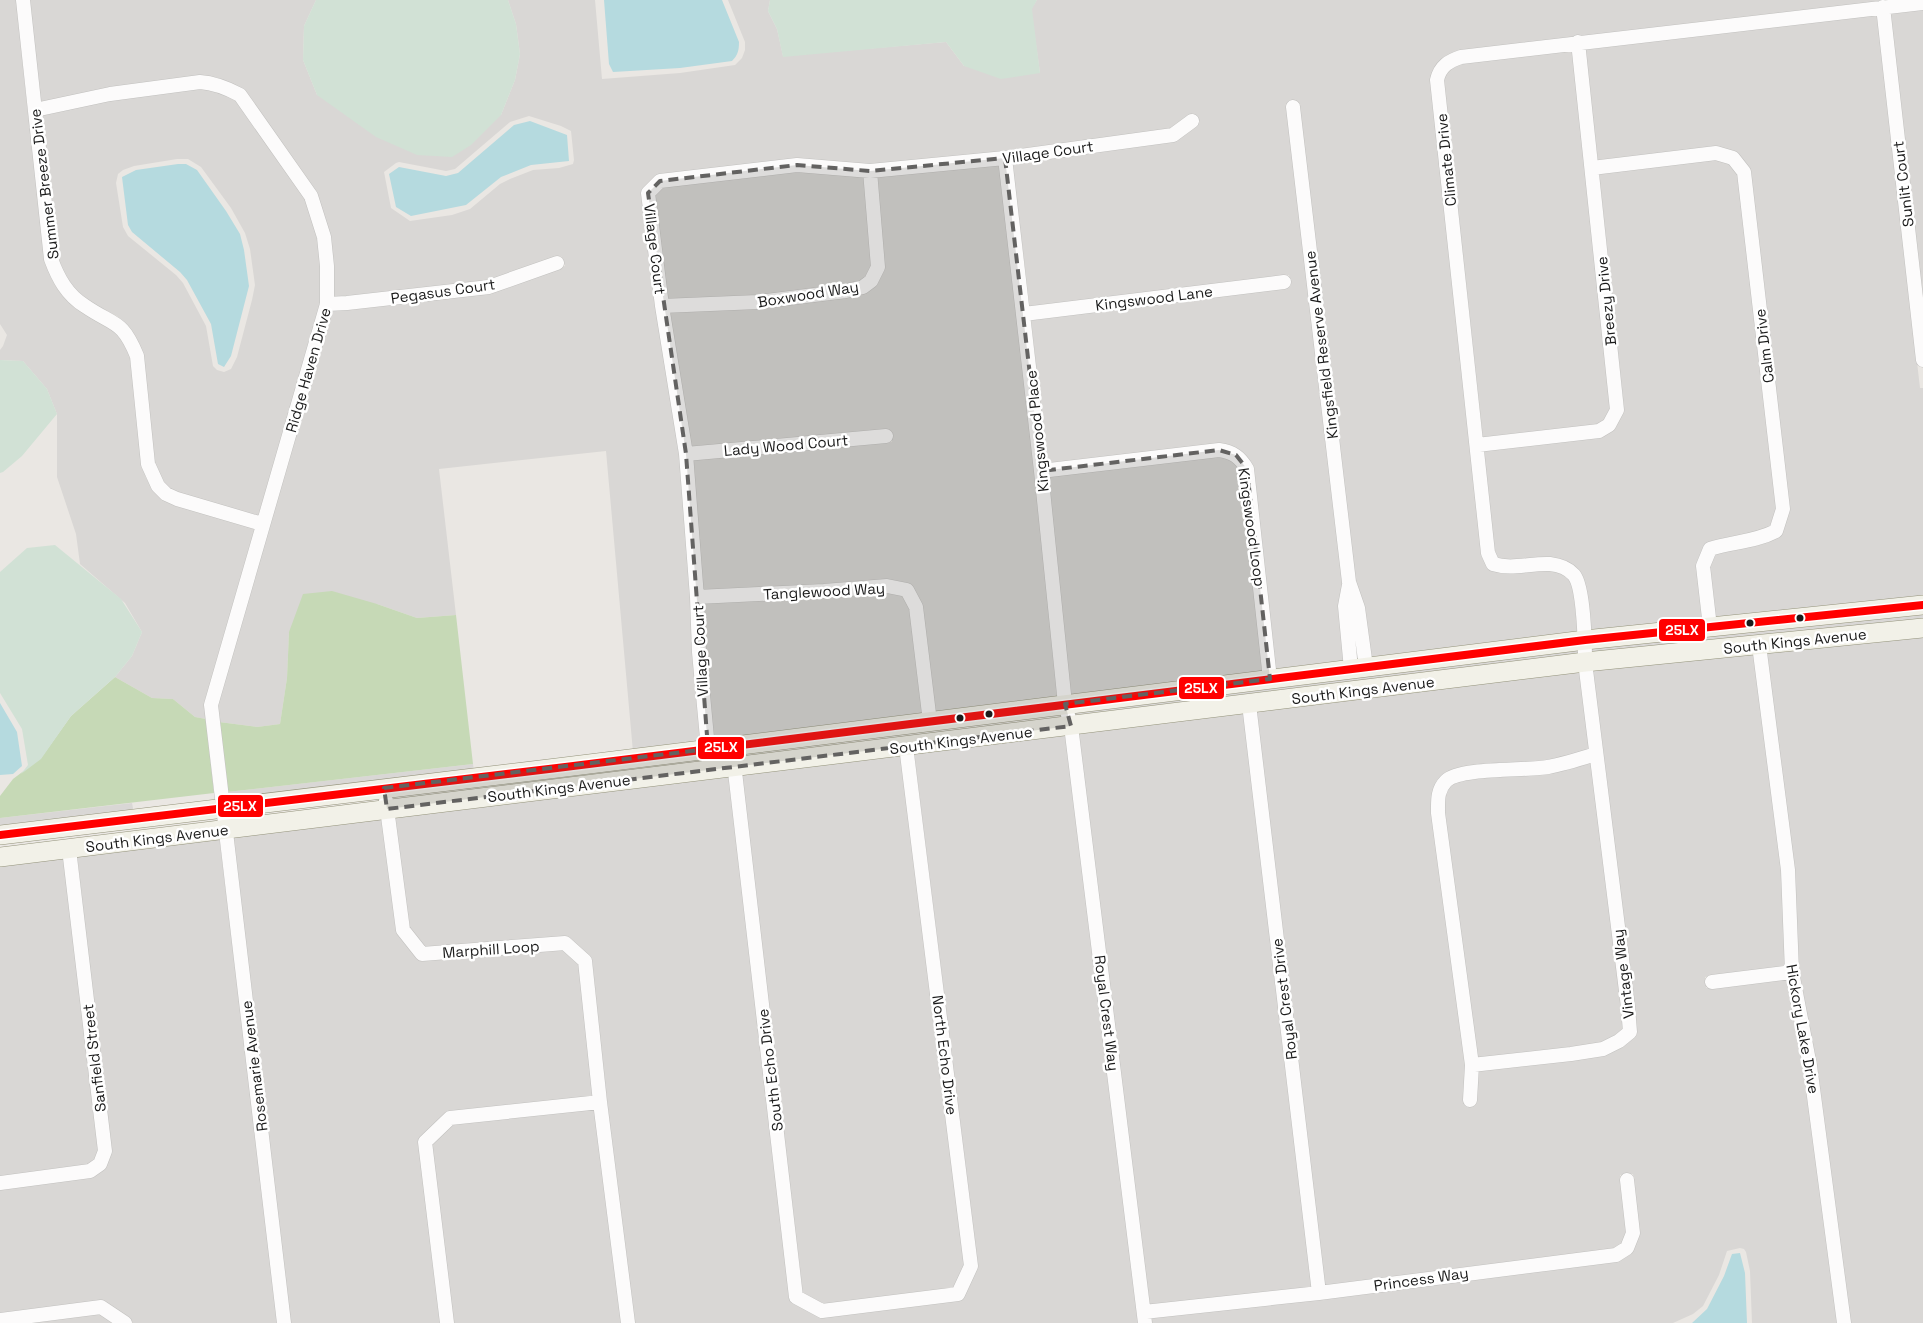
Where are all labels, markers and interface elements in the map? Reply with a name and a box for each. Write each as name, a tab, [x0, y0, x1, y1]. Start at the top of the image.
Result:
street label: Summer Breeze Drive	[25, 108, 63, 260]
street label: Climate Drive	[1432, 112, 1460, 207]
street label: Village Court	[1001, 136, 1095, 168]
street label: Sunlit Court	[1888, 140, 1918, 228]
street label: Village Court	[640, 202, 670, 296]
street label: Kingsfield Reserve Avenue	[1300, 250, 1342, 440]
street label: Breezy Drive	[1592, 255, 1620, 347]
street label: Pegasus Court	[390, 274, 497, 308]
street label: Boxwood Way	[756, 277, 860, 311]
street label: Kingswood Lane	[1094, 281, 1214, 315]
street label: Ridge Haven Drive	[281, 305, 335, 435]
street label: Calm Drive	[1750, 308, 1778, 384]
street label: Kingswood Place	[1021, 369, 1053, 493]
street label: Lady Wood Court	[723, 430, 849, 460]
street label: Kingswood Loop	[1234, 466, 1270, 588]
street label: Tanglewood Way	[763, 578, 885, 604]
street label: Village Court	[688, 605, 712, 697]
unlabelled marker	[1795, 613, 1805, 623]
line badge: 25LX	[1658, 618, 1706, 642]
unlabelled marker	[1745, 618, 1755, 628]
text: 25LX	[1665, 621, 1699, 639]
street label: South Kings Avenue	[1723, 624, 1868, 658]
street label: South Kings Avenue	[1290, 672, 1436, 708]
line badge: 25LX	[1178, 676, 1225, 700]
text: 25LX	[1184, 679, 1218, 697]
unlabelled marker	[984, 709, 994, 719]
unlabelled marker	[955, 713, 965, 723]
street label: South Kings Avenue	[888, 722, 1034, 758]
line badge: 25LX	[697, 736, 745, 760]
text: 25LX	[704, 738, 738, 756]
street label: South Kings Avenue	[486, 770, 632, 806]
line badge: 25LX	[217, 794, 264, 818]
text: 25LX	[223, 797, 257, 815]
street label: South Kings Avenue	[84, 820, 230, 856]
street label: Vintage Way	[1608, 928, 1638, 1020]
street label: Marphill Loop	[442, 936, 540, 962]
street label: Royal Crest Drive	[1267, 937, 1301, 1061]
street label: Royal Crest Way	[1090, 954, 1124, 1072]
street label: Hickory Lake Drive	[1782, 963, 1824, 1095]
street label: North Echo Drive	[928, 994, 962, 1116]
street label: Rosemarie Avenue	[237, 999, 271, 1133]
street label: Sanfield Street	[78, 1003, 110, 1113]
street label: South Echo Drive	[753, 1008, 787, 1132]
street label: Princess Way	[1372, 1263, 1470, 1295]

